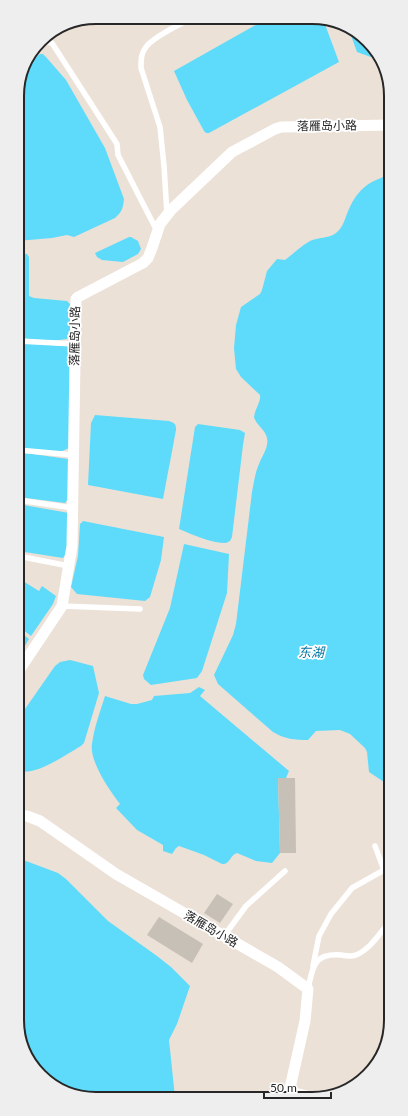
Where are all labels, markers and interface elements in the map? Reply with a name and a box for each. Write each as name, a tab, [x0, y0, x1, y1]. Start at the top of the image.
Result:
street label: 落雁岛小路	[297, 117, 357, 134]
street label: 落雁岛小路	[66, 306, 83, 366]
water label: 东湖	[298, 644, 326, 660]
street label: 落雁岛小路	[182, 907, 241, 950]
scale bar	[264, 1074, 331, 1100]
text: 50 m	[270, 1080, 297, 1095]

